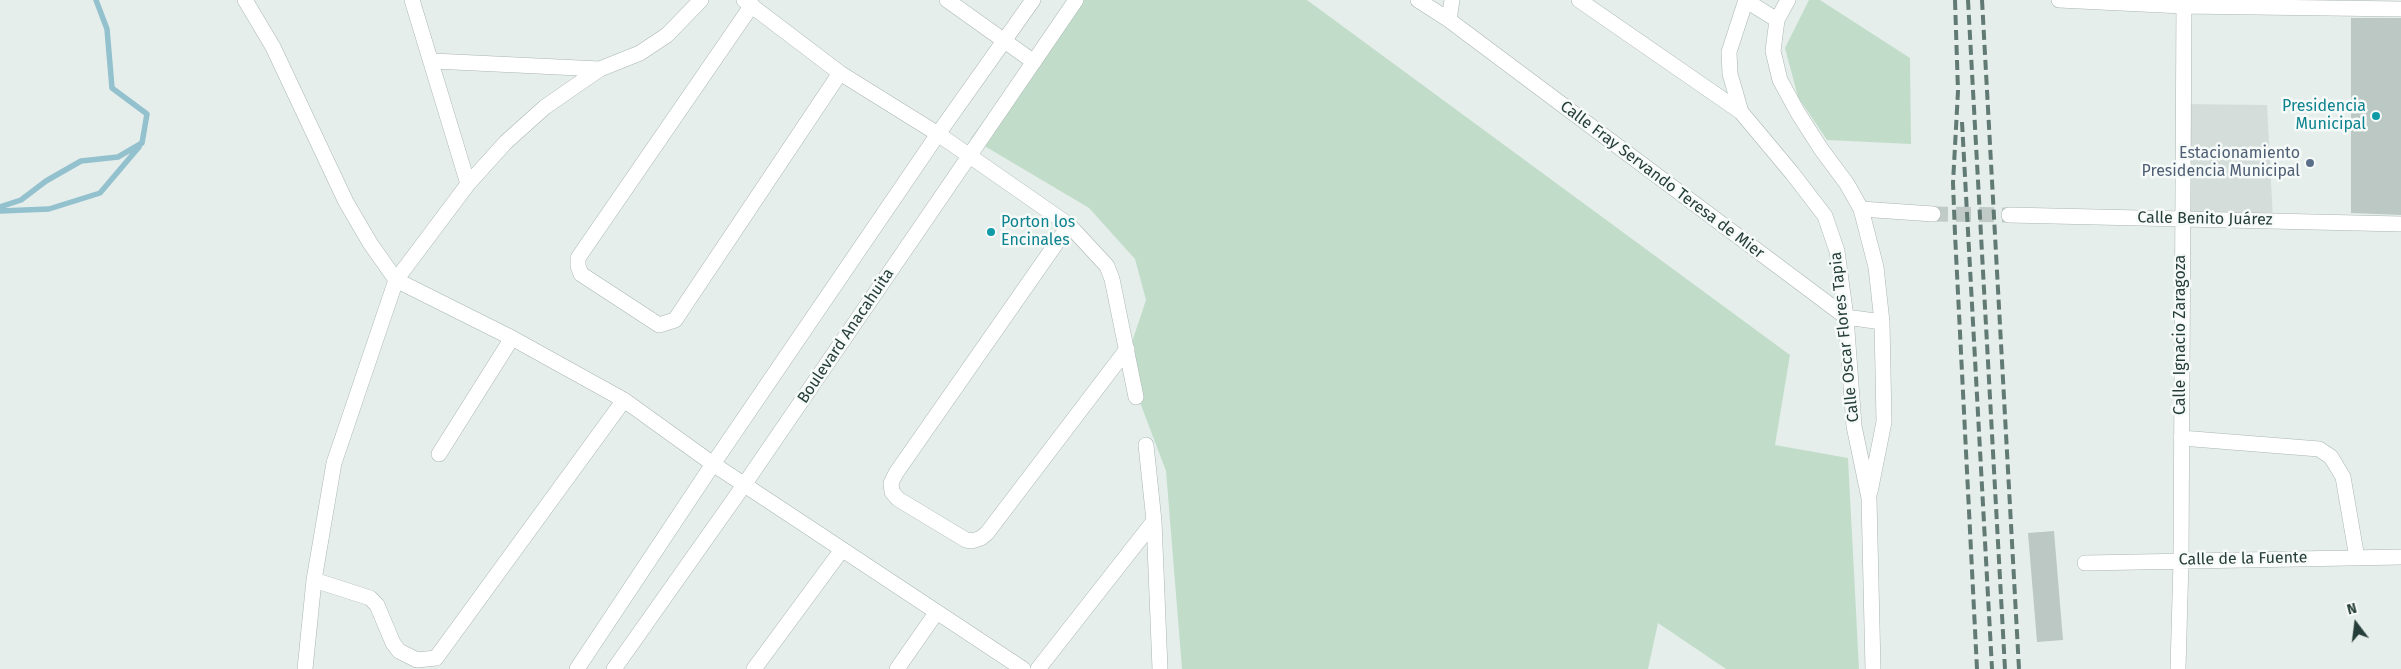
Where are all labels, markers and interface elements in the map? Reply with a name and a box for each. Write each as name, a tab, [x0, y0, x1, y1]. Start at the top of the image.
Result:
street label: Calle Fray Servando Teresa de Mier	[1556, 97, 1768, 263]
place label: Presidencia Municipal	[2282, 97, 2366, 135]
marker: Presidencia Municipal	[2370, 110, 2382, 122]
place label: Estacionamiento Presidencia Municipal	[2141, 144, 2300, 182]
marker: Estacionamiento Presidencia Municipal	[2304, 157, 2316, 169]
street label: Calle Benito Juárez	[2137, 208, 2273, 230]
place label: Porton los Encinales	[1001, 213, 1075, 251]
marker: Porton los Encinales	[985, 226, 997, 238]
street label: Calle Oscar Flores Tapia	[1826, 251, 1864, 423]
street label: Calle Ignacio Zaragoza	[2171, 255, 2191, 415]
street label: Boulevard Anacahuita	[794, 265, 898, 407]
street label: Calle de la Fuente	[2179, 548, 2307, 570]
north arrow	[2331, 599, 2381, 649]
text: N	[2345, 600, 2359, 618]

